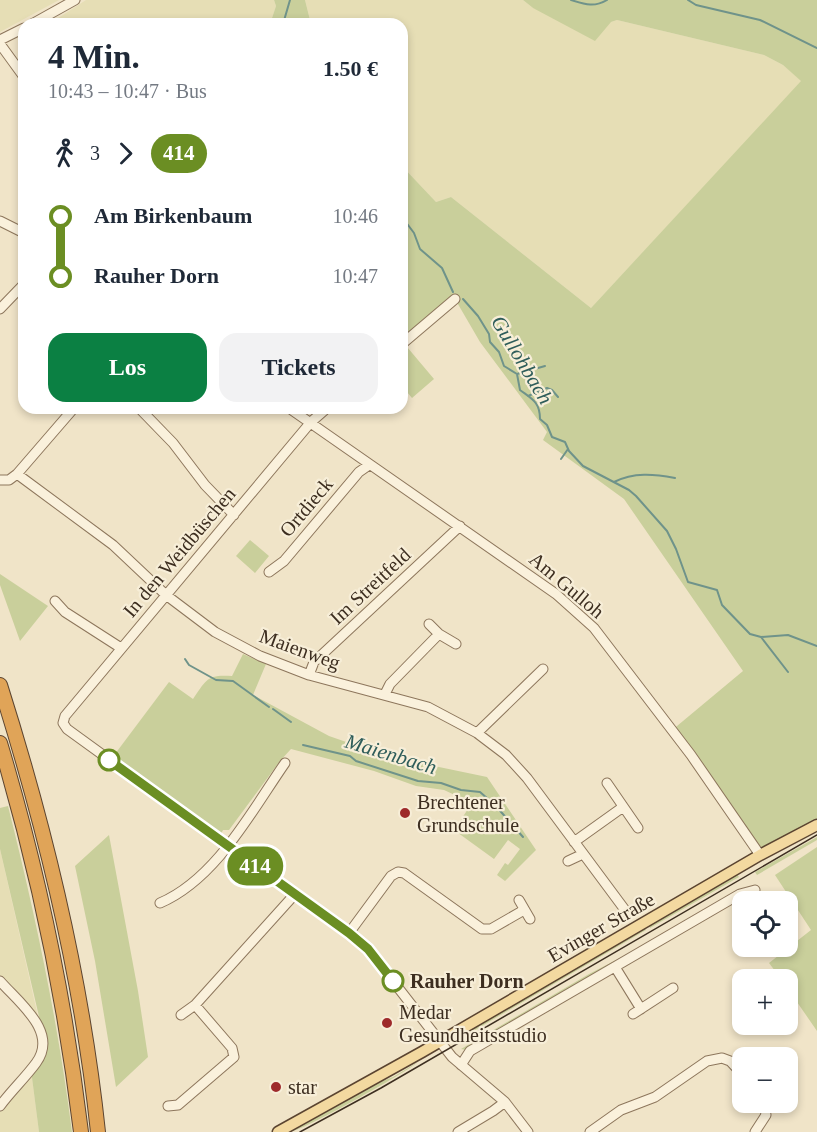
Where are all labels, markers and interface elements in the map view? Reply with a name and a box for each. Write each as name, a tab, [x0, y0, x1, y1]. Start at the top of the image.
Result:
text: 4 Min.	[48, 39, 140, 75]
text: 1.50 €	[323, 56, 378, 81]
text: 10:43 – 10:47 · Bus	[48, 80, 207, 102]
icon: walk	[48, 137, 81, 170]
icon: forward	[109, 137, 142, 170]
text: 414	[163, 141, 195, 165]
text: 3	[90, 142, 100, 164]
text: Am Birkenbaum	[94, 203, 252, 228]
text: 10:46	[332, 205, 378, 227]
text: Rauher Dorn	[94, 263, 219, 288]
text: 10:47	[332, 265, 378, 287]
water label: Gullohbach	[486, 311, 558, 409]
button: Los	[48, 333, 207, 402]
button: Tickets	[219, 333, 378, 402]
street label: Ortdieck	[275, 473, 337, 541]
street label: In den Weidbüschen	[118, 483, 240, 621]
street label: Im Streitfeld	[325, 543, 415, 629]
street label: Am Gulloh	[525, 547, 609, 623]
street label: Maienweg	[256, 624, 343, 675]
water label: Maienbach	[341, 728, 440, 779]
unlabelled marker	[98, 749, 120, 771]
place label: Brechtener Grundschule	[417, 791, 519, 836]
marker: Brechtener Grundschule	[398, 806, 412, 820]
line badge: 414	[220, 846, 290, 886]
text: 414	[239, 854, 271, 878]
street label: Evinger Straße	[544, 888, 659, 967]
map controls	[732, 891, 798, 1113]
button: locate	[732, 891, 798, 957]
button: +	[732, 969, 798, 1035]
marker: Rauher Dorn	[382, 970, 404, 992]
place label: Rauher Dorn	[410, 970, 524, 992]
place label: Medar Gesundheitsstudio	[399, 1001, 547, 1046]
marker: Medar Gesundheitsstudio	[380, 1016, 394, 1030]
button: −	[732, 1047, 798, 1113]
place label: star	[288, 1076, 317, 1098]
marker: star	[269, 1080, 283, 1094]

